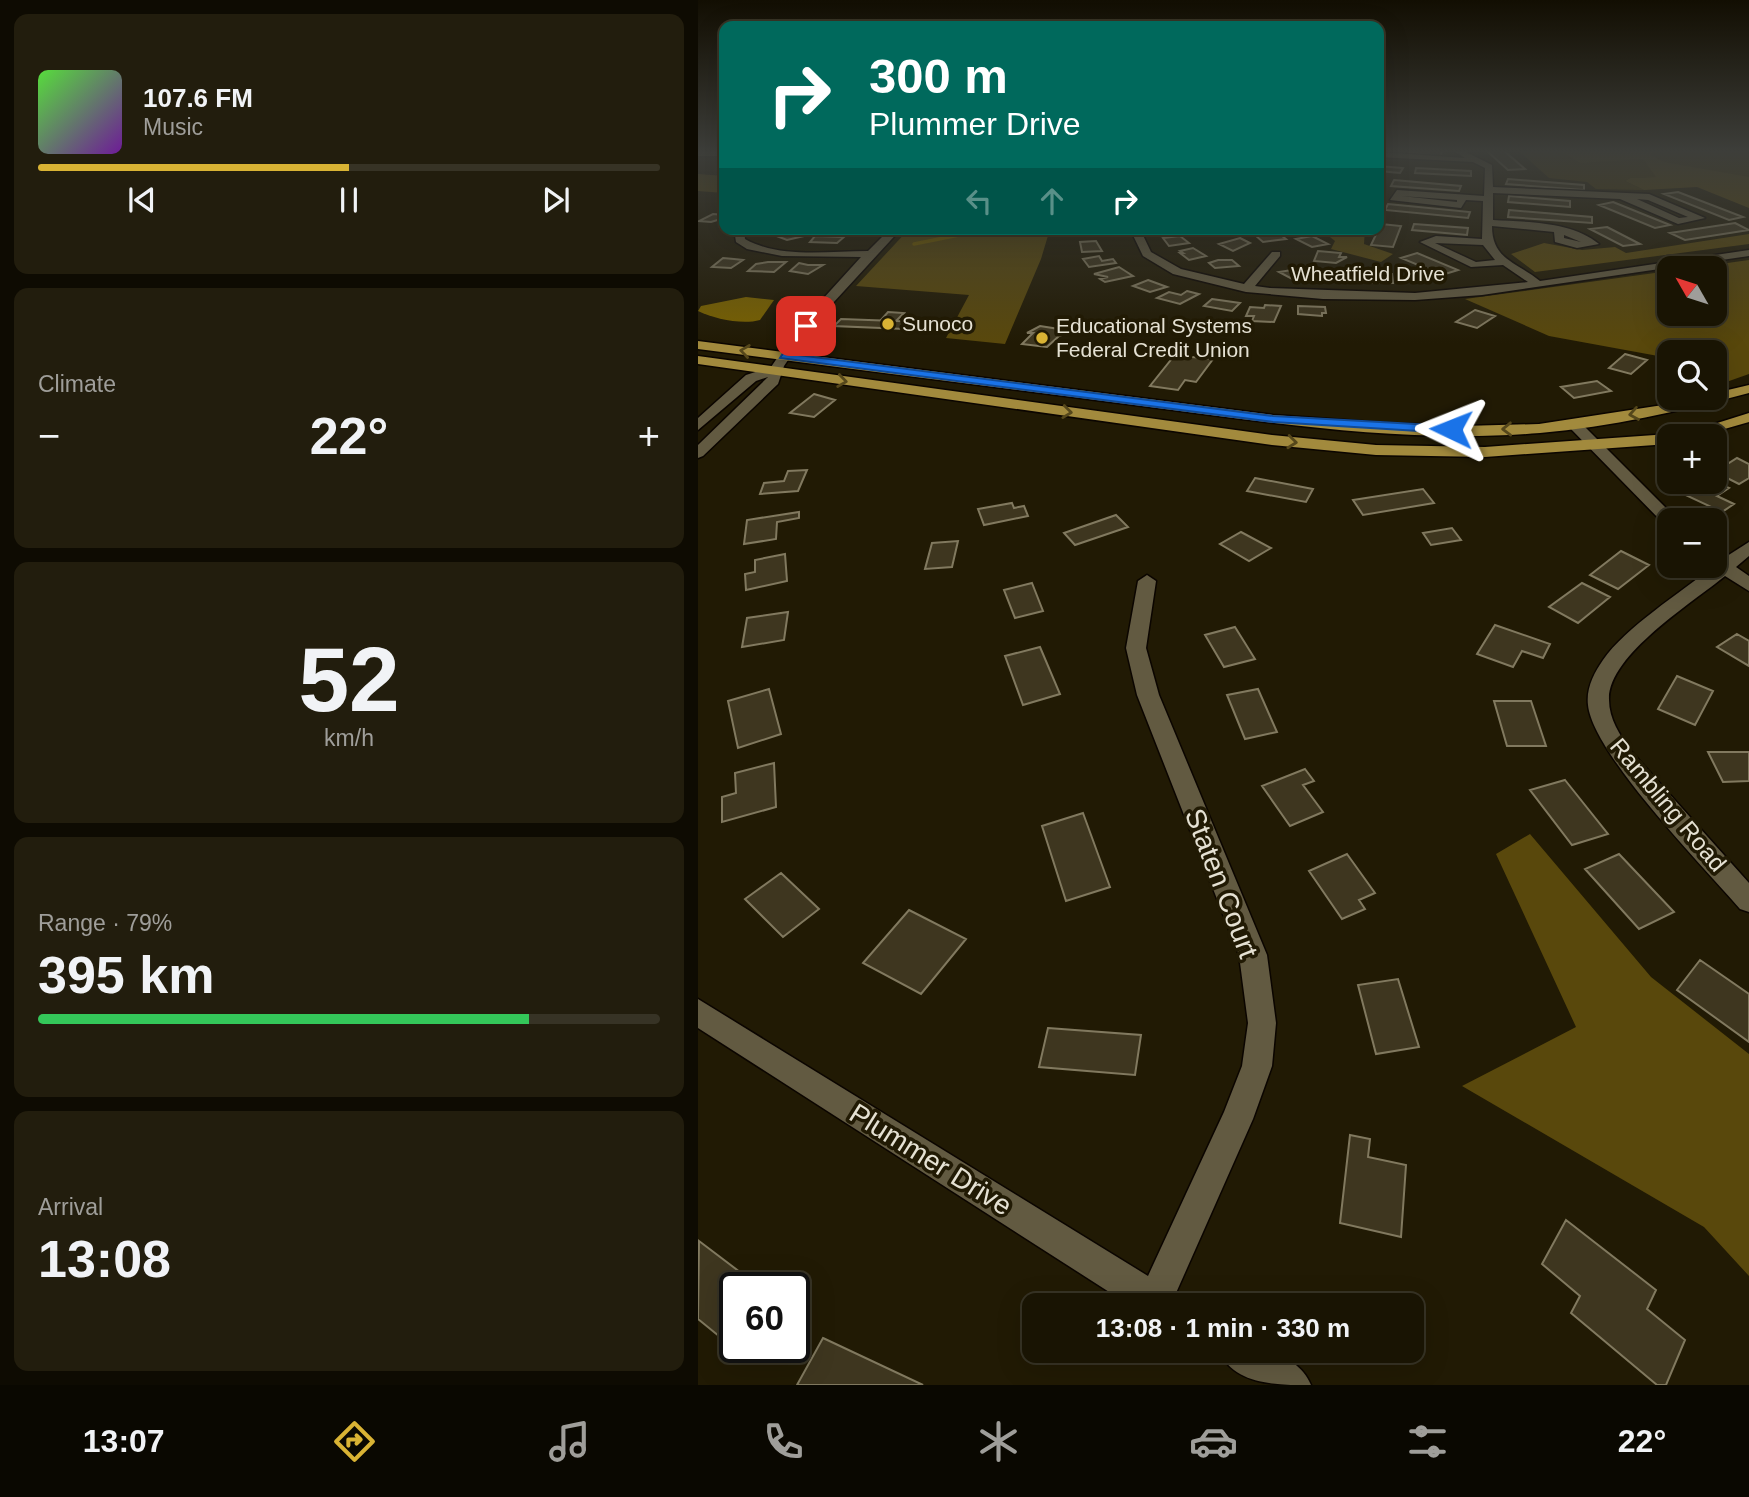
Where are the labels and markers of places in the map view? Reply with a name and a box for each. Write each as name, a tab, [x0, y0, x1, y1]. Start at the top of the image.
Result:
pin	[776, 296, 836, 356]
place label: Sunoco	[902, 312, 973, 335]
place label: Educational Systems Federal Credit Union	[1056, 314, 1252, 361]
marker: Sunoco	[880, 316, 896, 332]
marker: Educational Systems Federal Credit Union	[1034, 330, 1050, 346]

